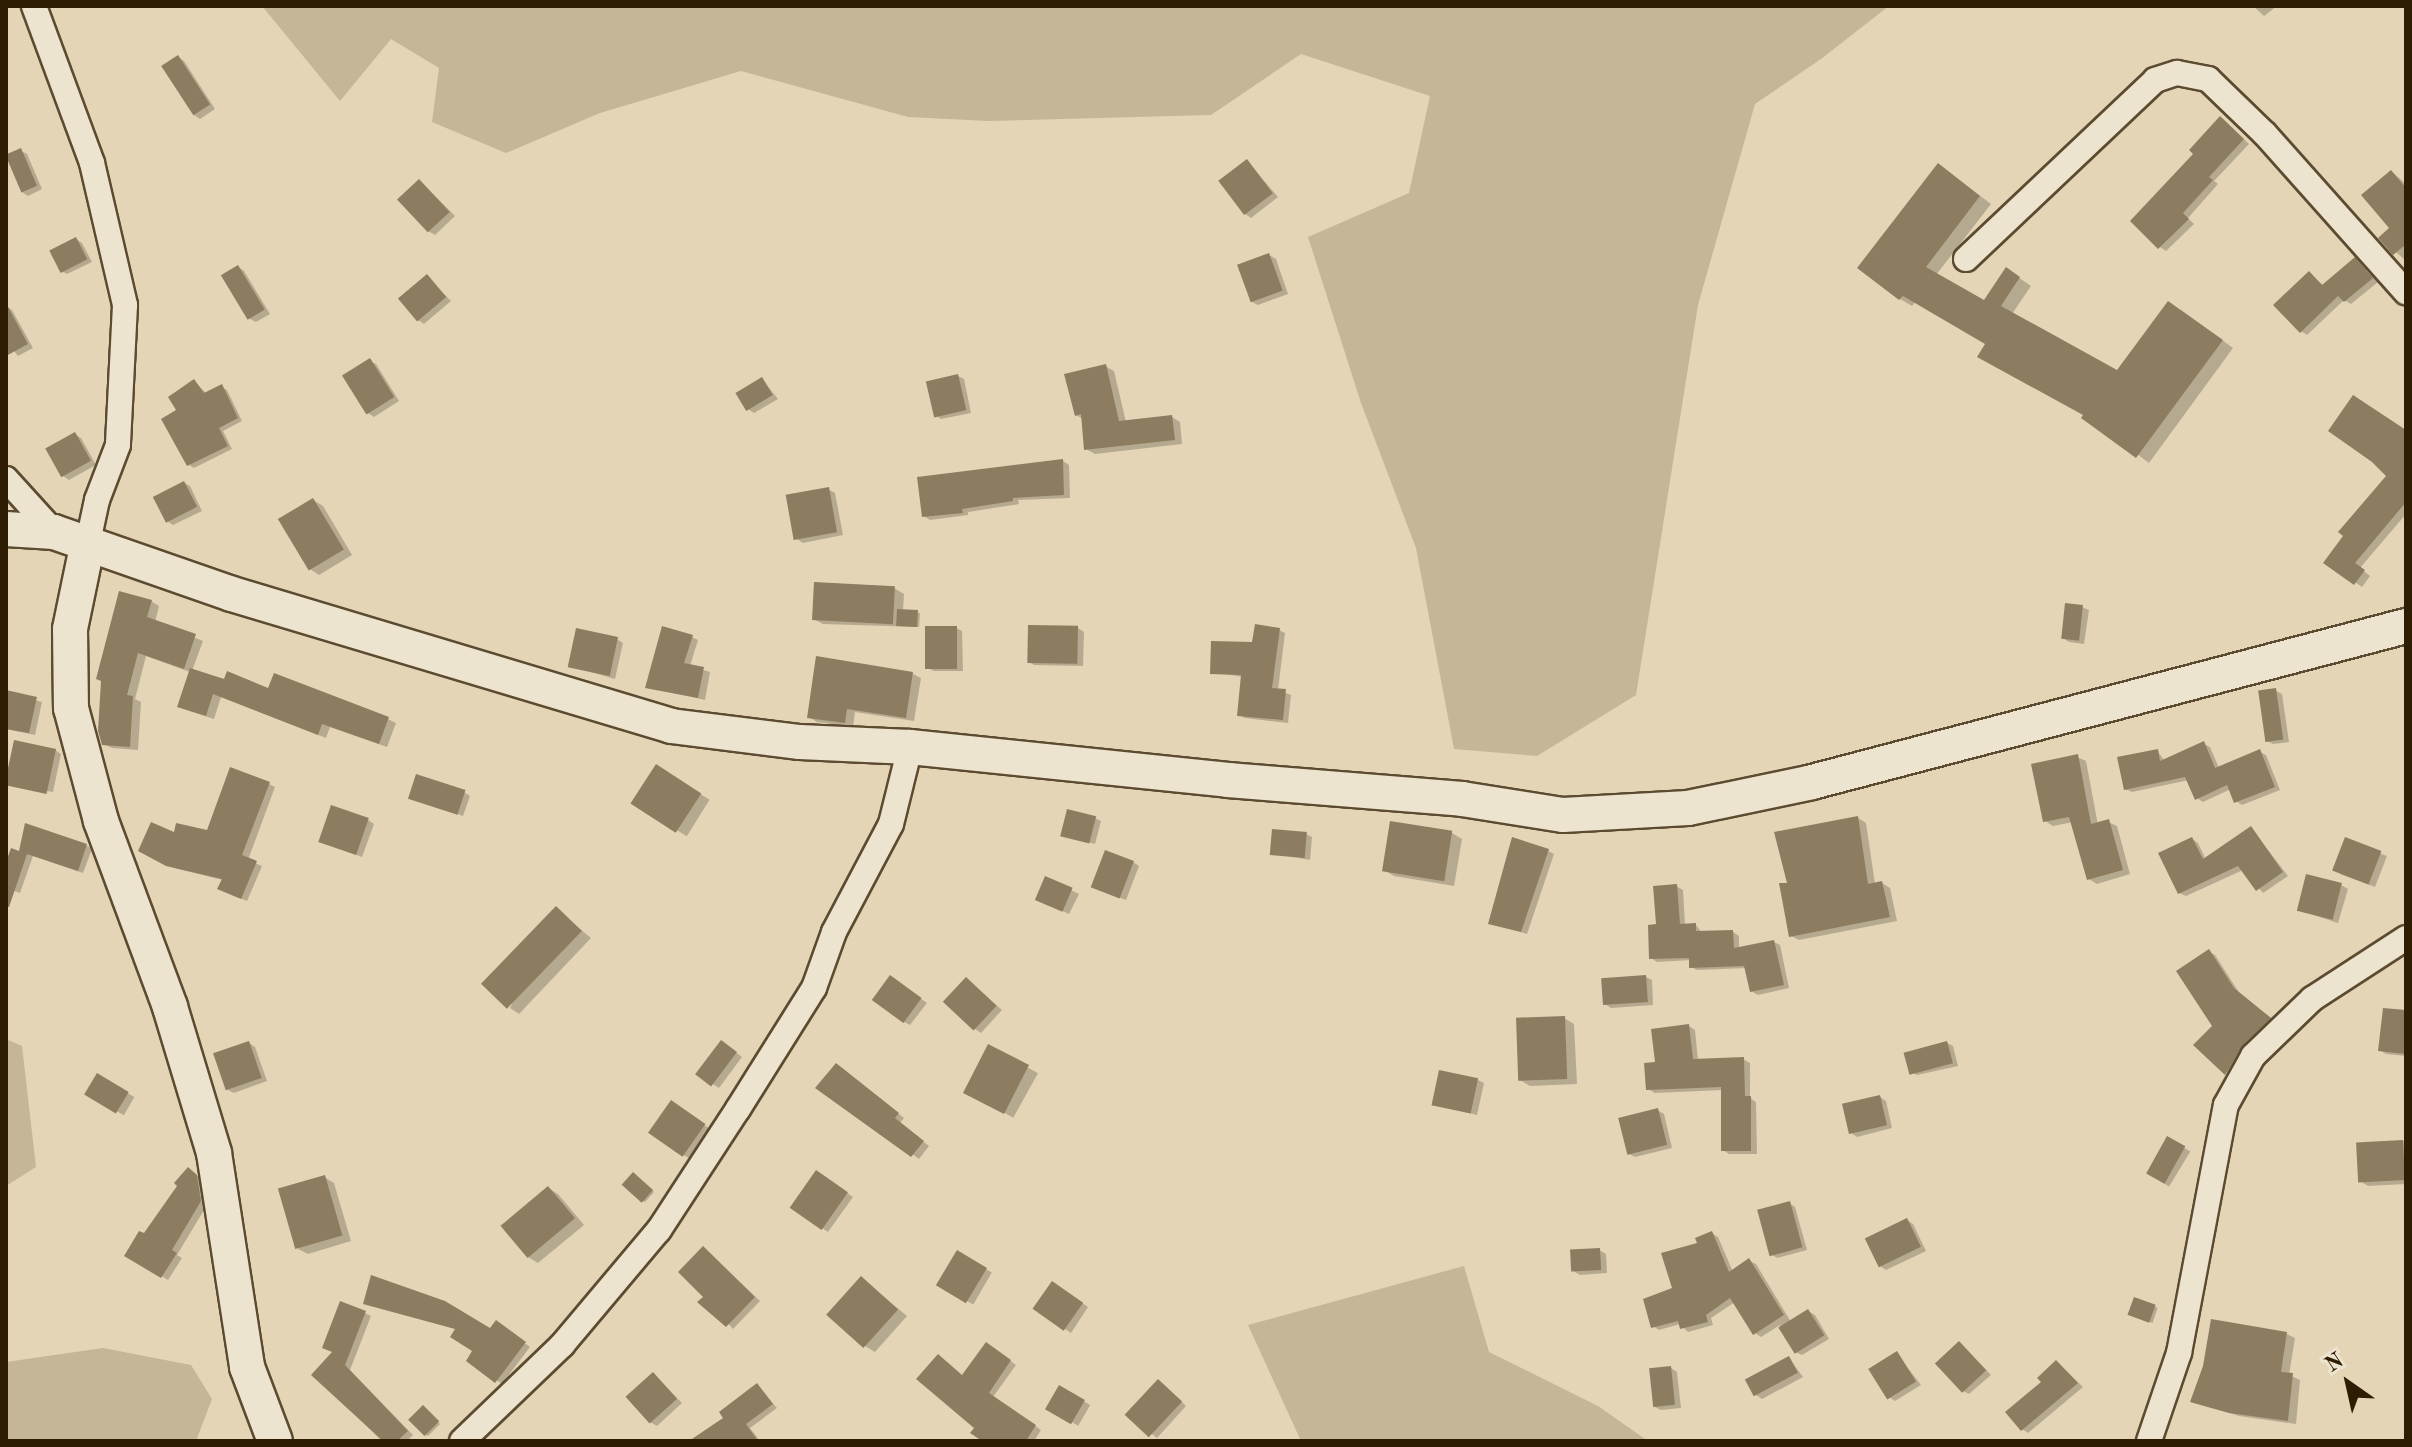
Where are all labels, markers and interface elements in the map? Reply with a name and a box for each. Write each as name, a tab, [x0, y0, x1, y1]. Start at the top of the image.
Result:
north arrow	[2308, 1343, 2388, 1423]
text: N	[2321, 1349, 2348, 1377]

